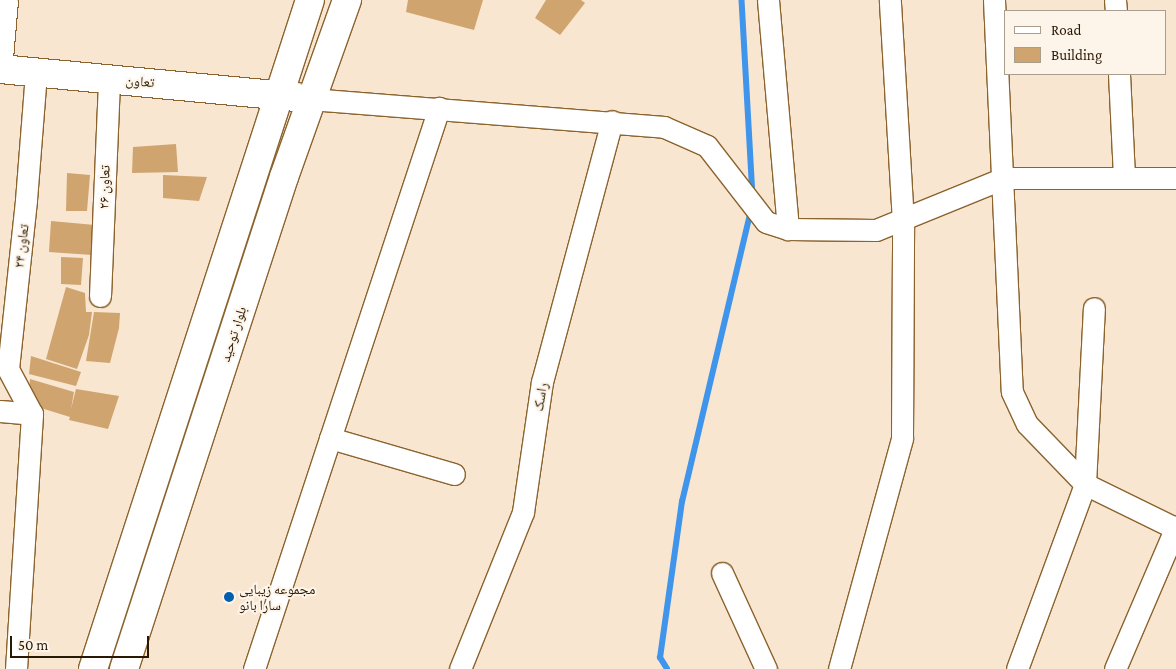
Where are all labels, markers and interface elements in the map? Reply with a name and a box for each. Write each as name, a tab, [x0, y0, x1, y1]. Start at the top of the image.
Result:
legend	[1004, 10, 1166, 75]
text: Road	[1051, 22, 1081, 38]
text: Building	[1051, 47, 1102, 63]
street label: تعاون	[125, 71, 155, 91]
street label: تعاون ۲۶	[95, 165, 113, 209]
street label: تعاون ۲۴	[10, 223, 32, 269]
street label: بلوار توحید	[216, 304, 250, 364]
street label: راسک	[529, 381, 551, 413]
place label: مجموعه زیبایی سارا بانو	[239, 581, 315, 614]
marker: مجموعه زیبایی سارا بانو	[223, 591, 235, 603]
scale bar	[12, 626, 151, 658]
text: 50 m	[18, 637, 48, 653]

